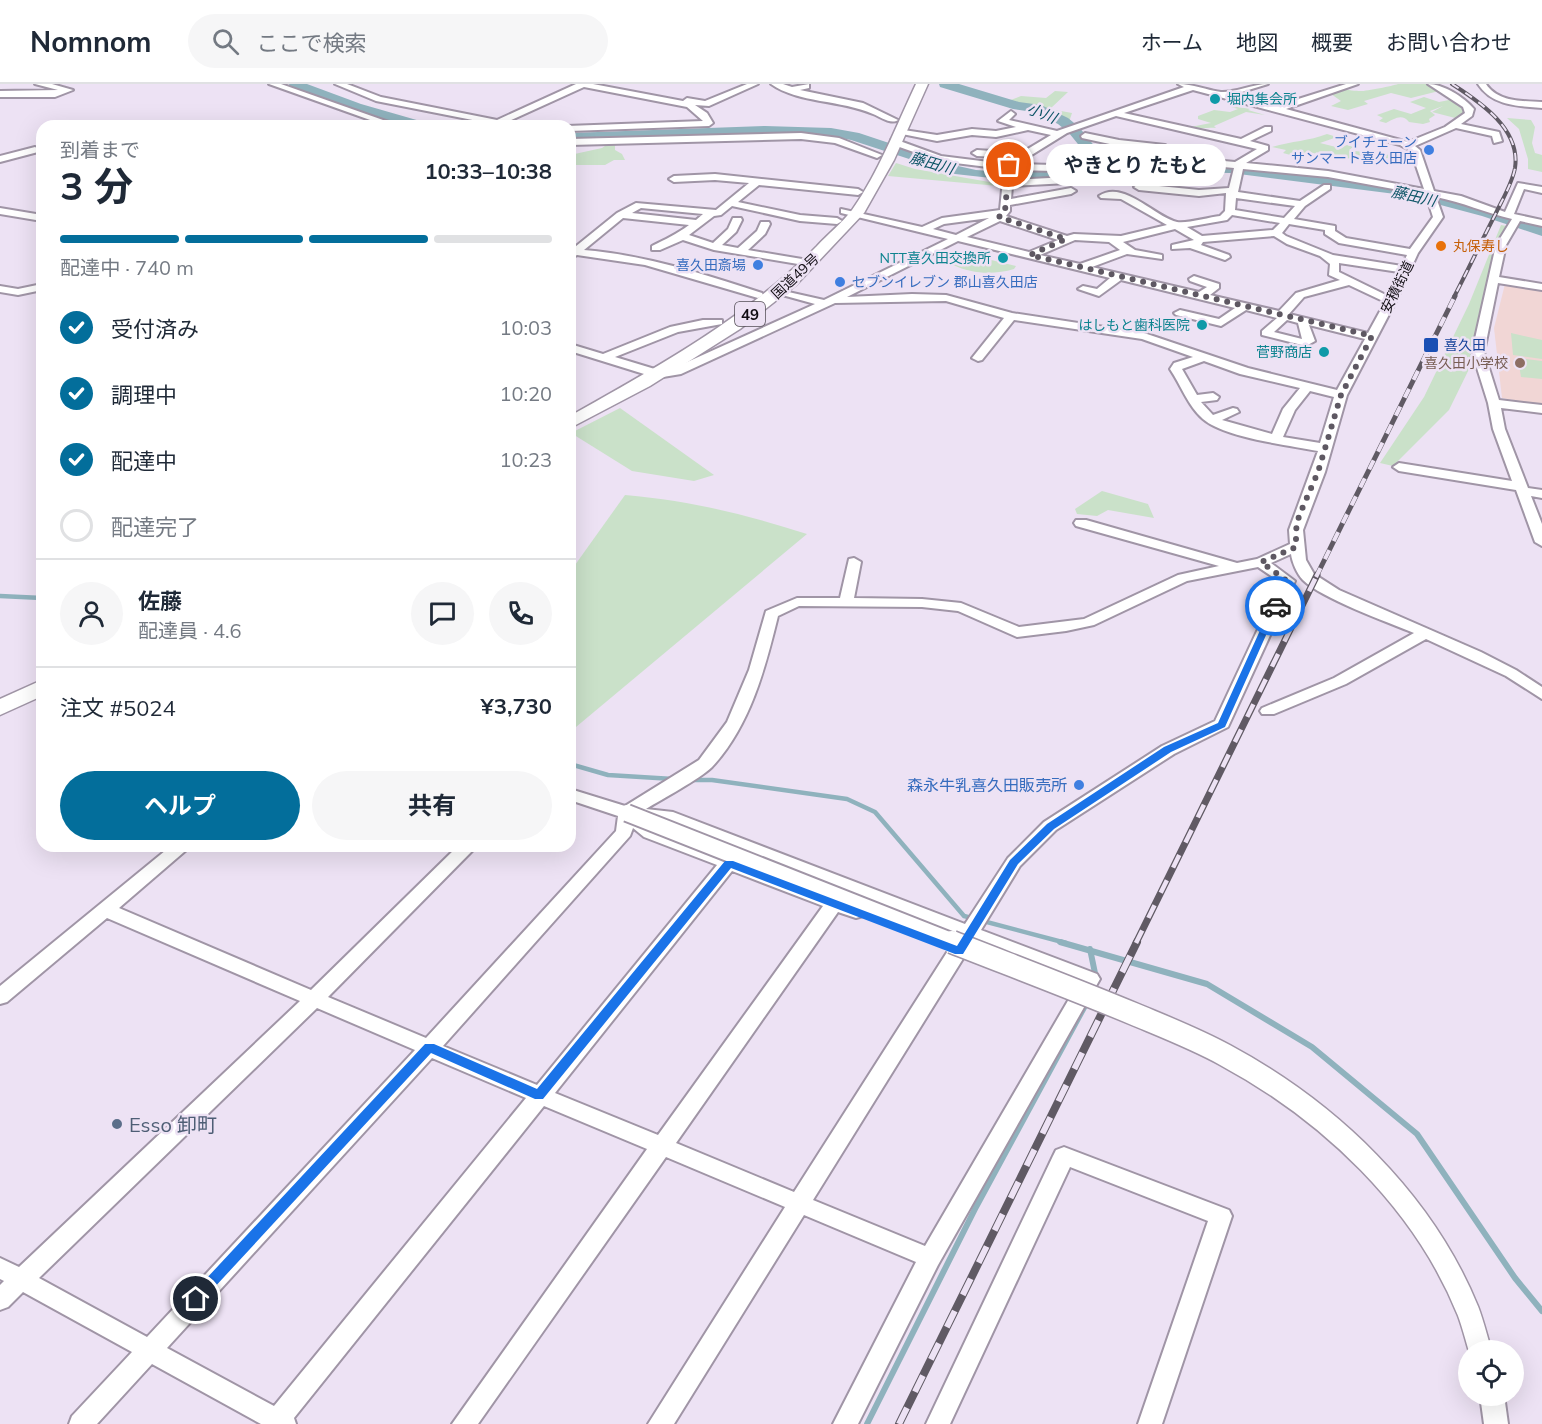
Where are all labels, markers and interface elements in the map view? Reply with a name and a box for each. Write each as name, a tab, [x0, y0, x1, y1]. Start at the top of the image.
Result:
search box	[188, 14, 608, 68]
text: Nomnom	[30, 24, 152, 59]
icon: search	[209, 25, 242, 58]
text: ここで検索	[257, 29, 367, 57]
text: ホーム	[1141, 29, 1203, 55]
text: 地図	[1236, 29, 1278, 55]
text: 概要	[1311, 29, 1353, 55]
text: お問い合わせ	[1386, 29, 1512, 55]
place label: 堀内集会所	[1227, 90, 1297, 108]
marker: 堀内集会所	[1208, 92, 1222, 106]
water label: 小川	[1025, 99, 1061, 128]
place label: ブイチェーン サンマート喜久田店	[1291, 133, 1417, 167]
text: 到着まで	[60, 137, 140, 162]
pin	[983, 139, 1034, 190]
marker: ブイチェーン サンマート喜久田店	[1422, 143, 1436, 157]
callout: やきとり たもと	[1045, 144, 1225, 186]
water label: 藤田川	[908, 148, 958, 179]
icon: bag	[992, 148, 1025, 181]
text: やきとり たもと	[1063, 152, 1209, 177]
text: 10:33–10:38	[424, 157, 552, 185]
text: 3 分	[60, 161, 133, 210]
water label: 藤田川	[1390, 182, 1440, 211]
place label: 丸保寿し	[1453, 237, 1509, 255]
marker: 丸保寿し	[1434, 239, 1448, 253]
street label: 国道49号	[767, 249, 823, 303]
place label: NTT喜久田交換所	[879, 249, 991, 267]
marker: NTT喜久田交換所	[996, 251, 1010, 265]
text: 配達中 · 740 m	[60, 255, 194, 280]
place label: 喜久田斎場	[676, 256, 746, 274]
marker: 喜久田斎場	[751, 258, 765, 272]
street label: 安積街道	[1377, 258, 1417, 316]
place label: セブンイレブン 郡山喜久田店	[852, 273, 1038, 291]
marker: セブンイレブン 郡山喜久田店	[833, 275, 847, 289]
road number: 49	[735, 302, 765, 326]
icon: check	[60, 311, 93, 344]
text: 受付済み	[111, 315, 199, 343]
text: 10:03	[499, 315, 552, 340]
place label: はしもと歯科医院	[1078, 316, 1190, 334]
marker: はしもと歯科医院	[1195, 318, 1209, 332]
marker: 喜久田	[1422, 336, 1440, 354]
place label: 喜久田	[1444, 336, 1486, 354]
place label: 菅野商店	[1256, 343, 1312, 361]
marker: 菅野商店	[1317, 345, 1331, 359]
place label: 喜久田小学校	[1424, 354, 1508, 372]
marker: 喜久田小学校	[1513, 356, 1527, 370]
icon: check	[60, 377, 93, 410]
text: 調理中	[111, 381, 177, 409]
text: 10:20	[499, 381, 552, 406]
icon: check	[60, 443, 93, 476]
text: 配達中	[111, 447, 177, 475]
text: 10:23	[499, 447, 552, 472]
text: 配達完了	[111, 513, 199, 541]
courier	[1245, 576, 1305, 636]
button: person	[60, 582, 123, 645]
button: chat	[411, 582, 474, 645]
button: phone	[489, 582, 552, 645]
text: 佐藤	[138, 587, 182, 615]
icon: car	[1259, 590, 1292, 623]
text: 配達員 · 4.6	[138, 618, 242, 643]
text: ¥3,730	[481, 692, 552, 720]
text: 注文 #5024	[60, 694, 176, 722]
button: ヘルプ	[60, 771, 300, 840]
button: 共有	[312, 771, 552, 840]
place label: 森永牛乳喜久田販売所	[907, 775, 1067, 795]
marker: 森永牛乳喜久田販売所	[1072, 778, 1086, 792]
place label: Esso 卸町	[129, 1112, 217, 1137]
marker: Esso 卸町	[110, 1117, 124, 1131]
pin	[170, 1273, 221, 1324]
icon: home	[179, 1282, 212, 1315]
map controls	[1458, 1340, 1524, 1406]
button: locate	[1458, 1340, 1524, 1406]

